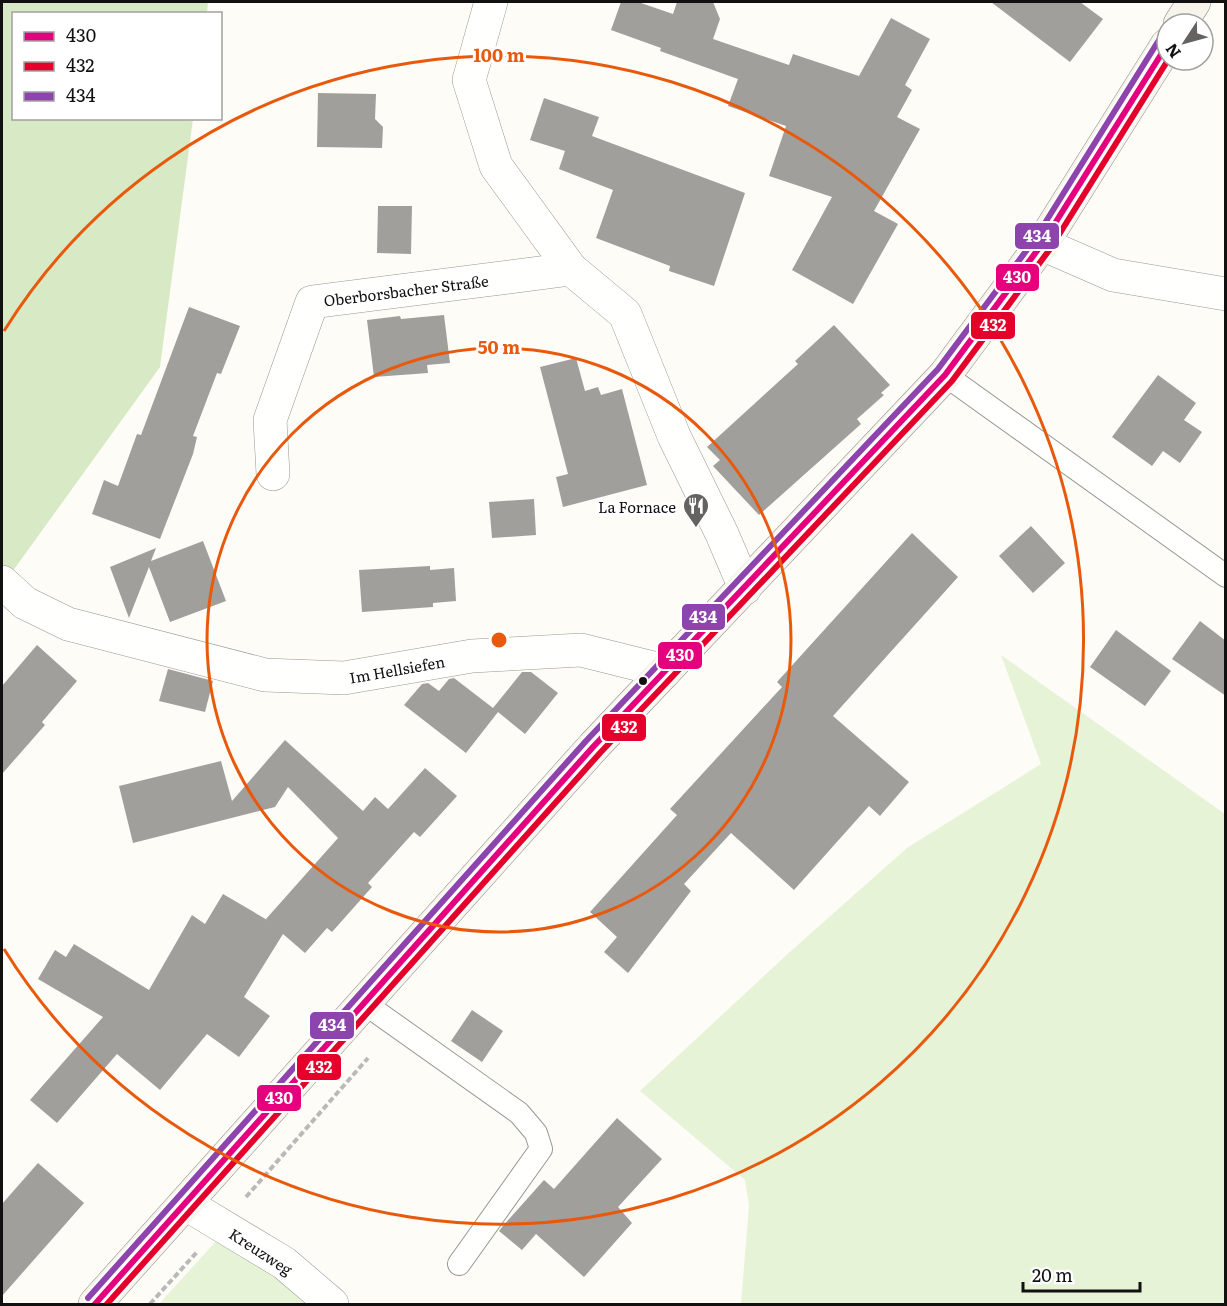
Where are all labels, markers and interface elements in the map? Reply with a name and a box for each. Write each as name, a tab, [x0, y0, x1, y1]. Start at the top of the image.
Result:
legend	[12, 12, 222, 120]
north arrow	[1155, 12, 1215, 72]
text: 430	[66, 21, 96, 48]
text: N	[1158, 39, 1186, 64]
text: 100 m	[473, 41, 525, 68]
text: 432	[66, 51, 94, 78]
text: 434	[66, 81, 96, 108]
line badge: 434	[1014, 222, 1060, 250]
text: 434	[1023, 223, 1051, 247]
line badge: 430	[995, 263, 1040, 292]
text: 430	[1003, 264, 1031, 288]
street label: Oberborsbacher Straße	[322, 268, 490, 312]
line badge: 432	[970, 311, 1016, 340]
text: 432	[980, 312, 1007, 336]
text: 50 m	[478, 333, 520, 360]
restaurant icon: La Fornace	[681, 491, 711, 529]
place label: La Fornace	[598, 495, 676, 518]
line badge: 434	[681, 603, 726, 631]
text: 434	[689, 604, 717, 628]
centre of rings	[489, 630, 509, 650]
line badge: 430	[657, 641, 703, 670]
text: 430	[666, 642, 694, 666]
street label: Im Hellsiefen	[347, 649, 447, 689]
unlabelled marker	[637, 675, 649, 687]
line badge: 432	[601, 713, 647, 742]
text: 432	[611, 714, 638, 738]
line badge: 434	[309, 1011, 355, 1040]
text: 434	[318, 1012, 346, 1036]
line badge: 432	[296, 1053, 342, 1081]
text: 432	[306, 1054, 333, 1078]
line badge: 430	[256, 1084, 302, 1112]
text: 430	[265, 1085, 293, 1109]
street label: Kreuzweg	[225, 1222, 298, 1280]
scale bar	[1023, 1255, 1140, 1293]
text: 20 m	[1032, 1261, 1073, 1288]

